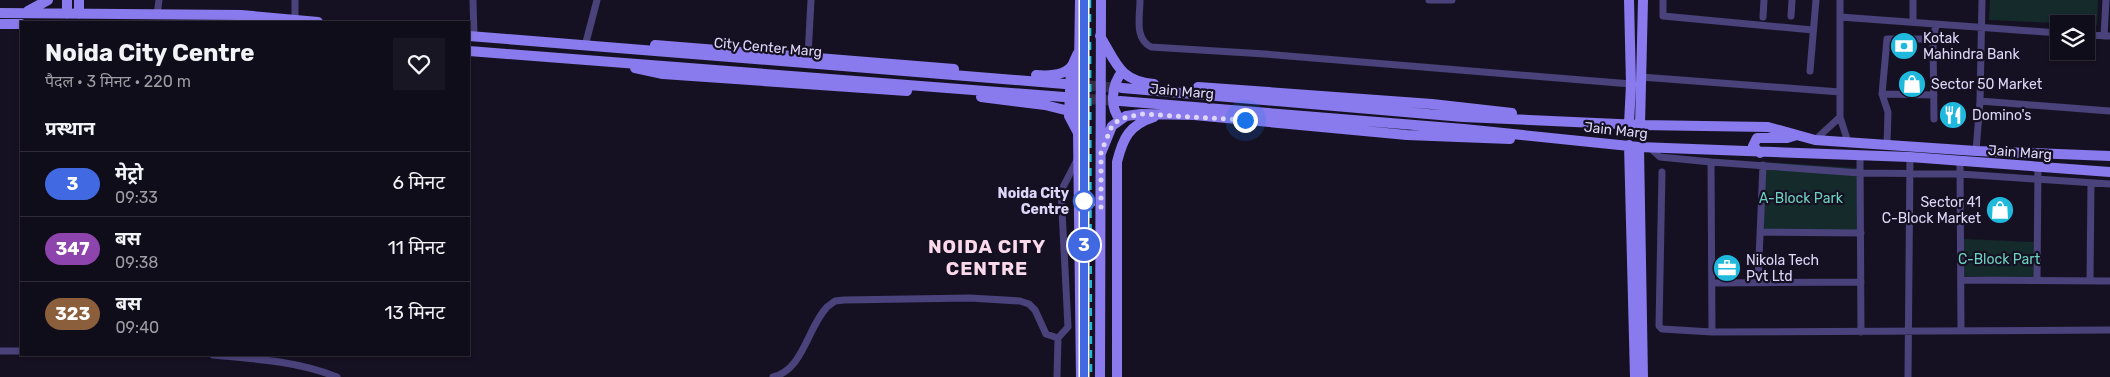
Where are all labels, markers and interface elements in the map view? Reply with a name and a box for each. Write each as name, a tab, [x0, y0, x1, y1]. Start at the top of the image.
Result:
map controls	[2050, 15, 2095, 60]
button: layers	[2050, 15, 2095, 60]
place label: Kotak Mahindra Bank	[1923, 30, 2020, 63]
bank icon: Kotak Mahindra Bank	[1889, 31, 1919, 61]
street label: City Center Marg	[713, 34, 823, 61]
button: heart	[393, 38, 445, 90]
text: Noida City Centre	[45, 39, 255, 67]
shop icon: Sector 50 Market	[1897, 69, 1927, 99]
text: पैदल · 3 मिनट · 220 m	[45, 72, 191, 91]
place label: Sector 50 Market	[1931, 76, 2043, 93]
street label: Jain Marg	[1149, 80, 1215, 103]
restaurant icon: Domino's	[1938, 100, 1968, 130]
place label: Domino's	[1972, 107, 2032, 124]
your location	[1233, 108, 1258, 133]
text: प्रस्थान	[45, 117, 95, 140]
street label: Jain Marg	[1583, 119, 1649, 142]
street label: Jain Marg	[1987, 142, 2053, 163]
text: मेट्रो	[115, 162, 143, 185]
text: 6 मिनट	[392, 171, 445, 194]
text: 3	[67, 173, 78, 195]
place label: Noida City Centre	[998, 185, 1070, 218]
text: 09:33	[115, 188, 158, 207]
marker: Noida City Centre	[1073, 190, 1095, 212]
park label: A-Block Park	[1759, 190, 1844, 207]
place label: Sector 41 C-Block Market	[1882, 194, 1982, 227]
shop icon: Sector 41 C-Block Market	[1985, 195, 2015, 225]
text: बस	[115, 227, 141, 250]
line badge: 3	[1068, 229, 1100, 261]
text: 3	[1078, 234, 1090, 256]
district label: NOIDA CITY CENTRE	[928, 235, 1046, 280]
text: 11 मिनट	[388, 236, 445, 259]
text: 347	[55, 238, 90, 260]
park label: C-Block Part	[1958, 251, 2041, 268]
place label: Nikola Tech Pvt Ltd	[1746, 252, 1819, 285]
text: 09:38	[115, 253, 159, 272]
office icon: Nikola Tech Pvt Ltd	[1712, 253, 1742, 283]
text: बस	[115, 292, 141, 315]
text: 13 मिनट	[384, 301, 445, 324]
text: 323	[55, 303, 90, 325]
text: 09:40	[115, 318, 159, 337]

